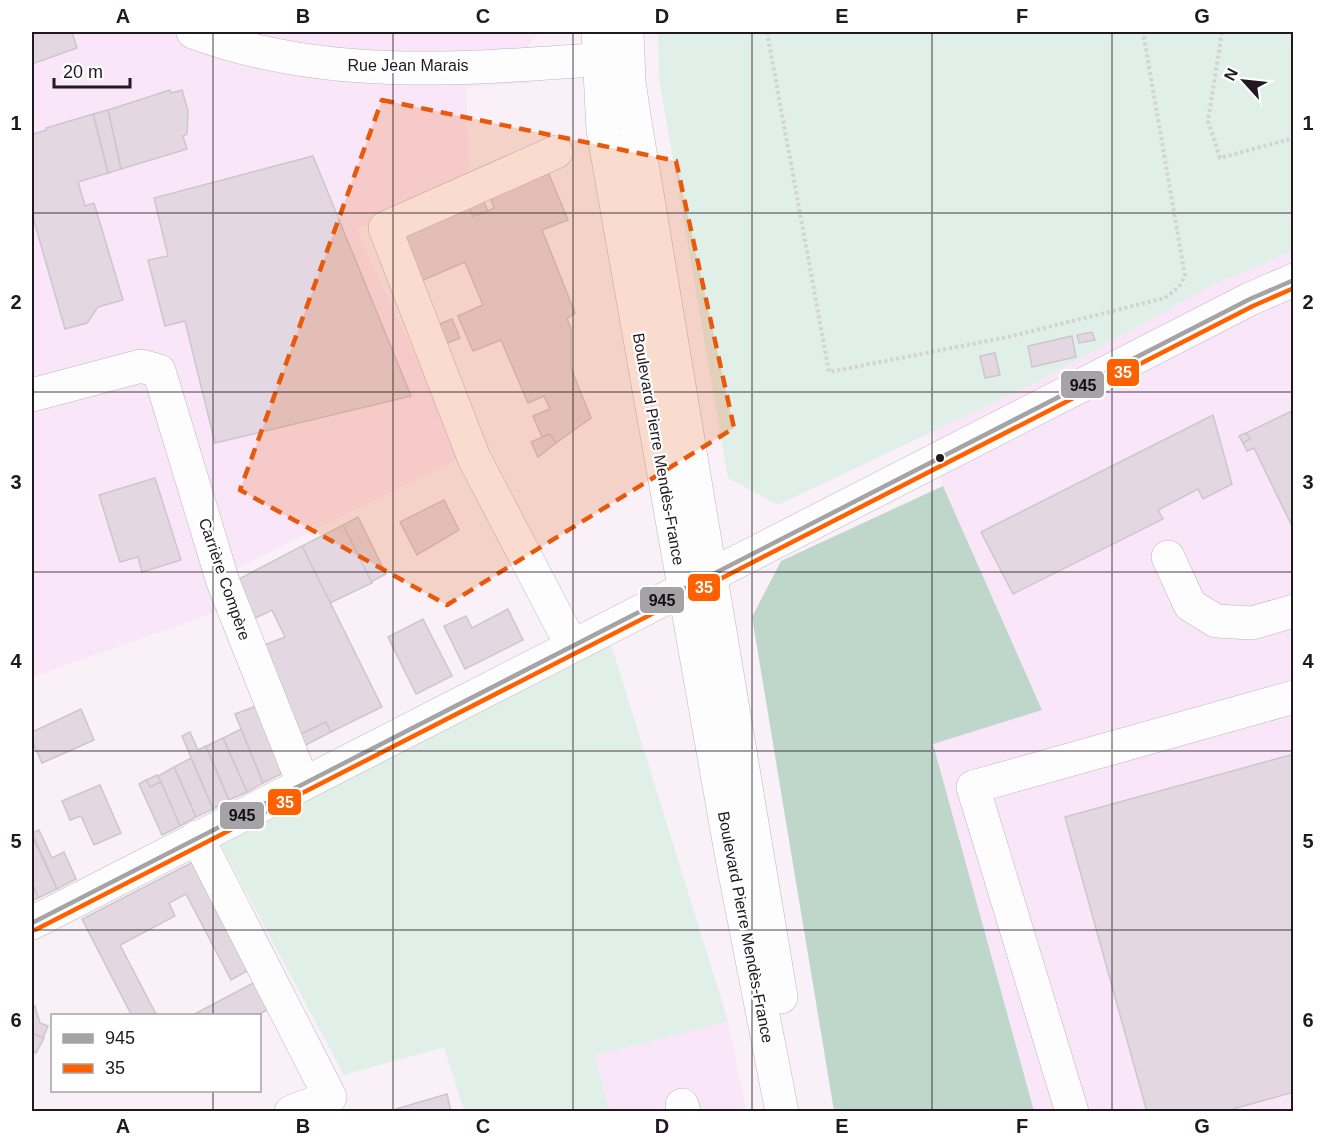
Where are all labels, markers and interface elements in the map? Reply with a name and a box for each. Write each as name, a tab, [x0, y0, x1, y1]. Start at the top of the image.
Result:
text: A	[116, 5, 130, 27]
text: B	[296, 5, 310, 27]
text: C	[476, 5, 490, 27]
text: D	[655, 5, 669, 27]
text: E	[835, 5, 849, 27]
text: F	[1016, 5, 1028, 27]
text: G	[1194, 5, 1210, 27]
scale bar	[54, 51, 130, 89]
north arrow	[1214, 51, 1274, 111]
street label: Rue Jean Marais	[348, 57, 468, 74]
text: 20 m	[63, 62, 103, 82]
text: N	[1221, 65, 1241, 83]
text: 1	[10, 112, 22, 134]
text: 1	[1302, 112, 1314, 134]
text: 2	[10, 291, 22, 313]
text: 2	[1302, 291, 1314, 313]
street label: Boulevard Pierre Mendès-France	[630, 332, 687, 567]
line badge: 35	[1106, 358, 1140, 387]
text: 35	[1114, 364, 1132, 381]
line badge: 945	[1060, 370, 1105, 399]
text: 945	[1070, 377, 1096, 394]
unlabelled marker	[934, 452, 946, 464]
text: 3	[10, 471, 22, 493]
text: 3	[1302, 471, 1314, 493]
street label: Carrière Compère	[196, 516, 253, 643]
line badge: 35	[687, 573, 721, 602]
text: 35	[695, 579, 713, 596]
line badge: 945	[639, 586, 685, 614]
text: 945	[649, 592, 675, 609]
text: 4	[10, 650, 22, 672]
text: 4	[1302, 650, 1314, 672]
line badge: 35	[267, 788, 302, 816]
text: 35	[276, 794, 294, 811]
line badge: 945	[219, 801, 265, 830]
text: 945	[229, 807, 255, 824]
street label: Boulevard Pierre Mendès-France	[715, 810, 776, 1044]
text: 5	[10, 830, 22, 852]
text: 5	[1302, 830, 1314, 852]
text: 6	[10, 1009, 22, 1031]
text: 6	[1302, 1009, 1314, 1031]
legend	[51, 1014, 261, 1092]
text: 945	[105, 1028, 135, 1048]
text: 35	[105, 1058, 125, 1078]
text: A	[116, 1115, 130, 1137]
text: B	[296, 1115, 310, 1137]
text: C	[476, 1115, 490, 1137]
text: D	[655, 1115, 669, 1137]
text: E	[835, 1115, 849, 1137]
text: F	[1016, 1115, 1028, 1137]
text: G	[1194, 1115, 1210, 1137]

